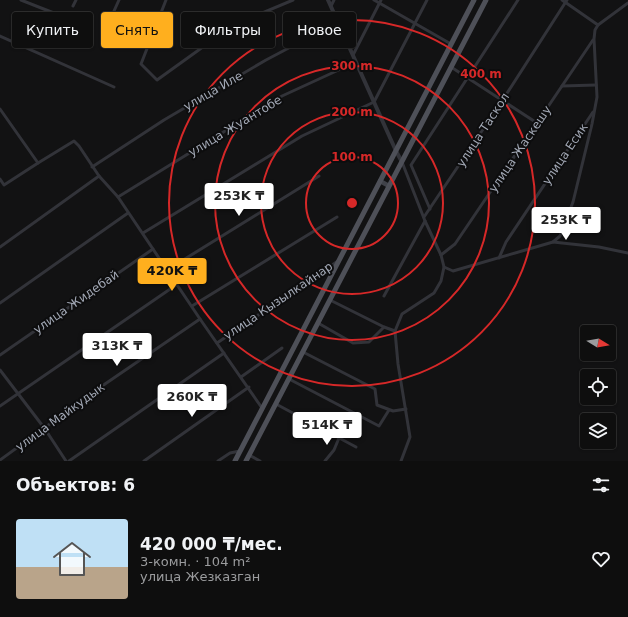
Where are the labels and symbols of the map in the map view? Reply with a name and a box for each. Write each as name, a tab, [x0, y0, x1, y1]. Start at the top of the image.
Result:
text: 300 m	[331, 59, 373, 73]
text: 400 m	[460, 67, 502, 81]
street label: улица Иле	[181, 68, 245, 114]
street label: улица Таскол	[454, 90, 512, 170]
street label: улица Жуантобе	[186, 93, 284, 159]
street label: улица Жаскешу	[486, 103, 554, 195]
text: 200 m	[331, 105, 373, 119]
street label: улица Есик	[539, 121, 591, 187]
text: 100 m	[331, 150, 373, 164]
pin: 253K ₸	[206, 183, 272, 217]
centre of rings	[345, 196, 359, 210]
pin: 253K ₸	[533, 207, 599, 241]
pin: 420K ₸	[139, 258, 205, 292]
street label: улица Кызылкайнар	[221, 259, 335, 343]
street label: улица Жидебай	[31, 267, 121, 337]
north arrow	[580, 325, 616, 361]
pin: 313K ₸	[84, 333, 150, 367]
street label: улица Майкудык	[13, 380, 107, 454]
pin: 260K ₸	[159, 384, 225, 418]
pin: 514K ₸	[294, 412, 360, 446]

